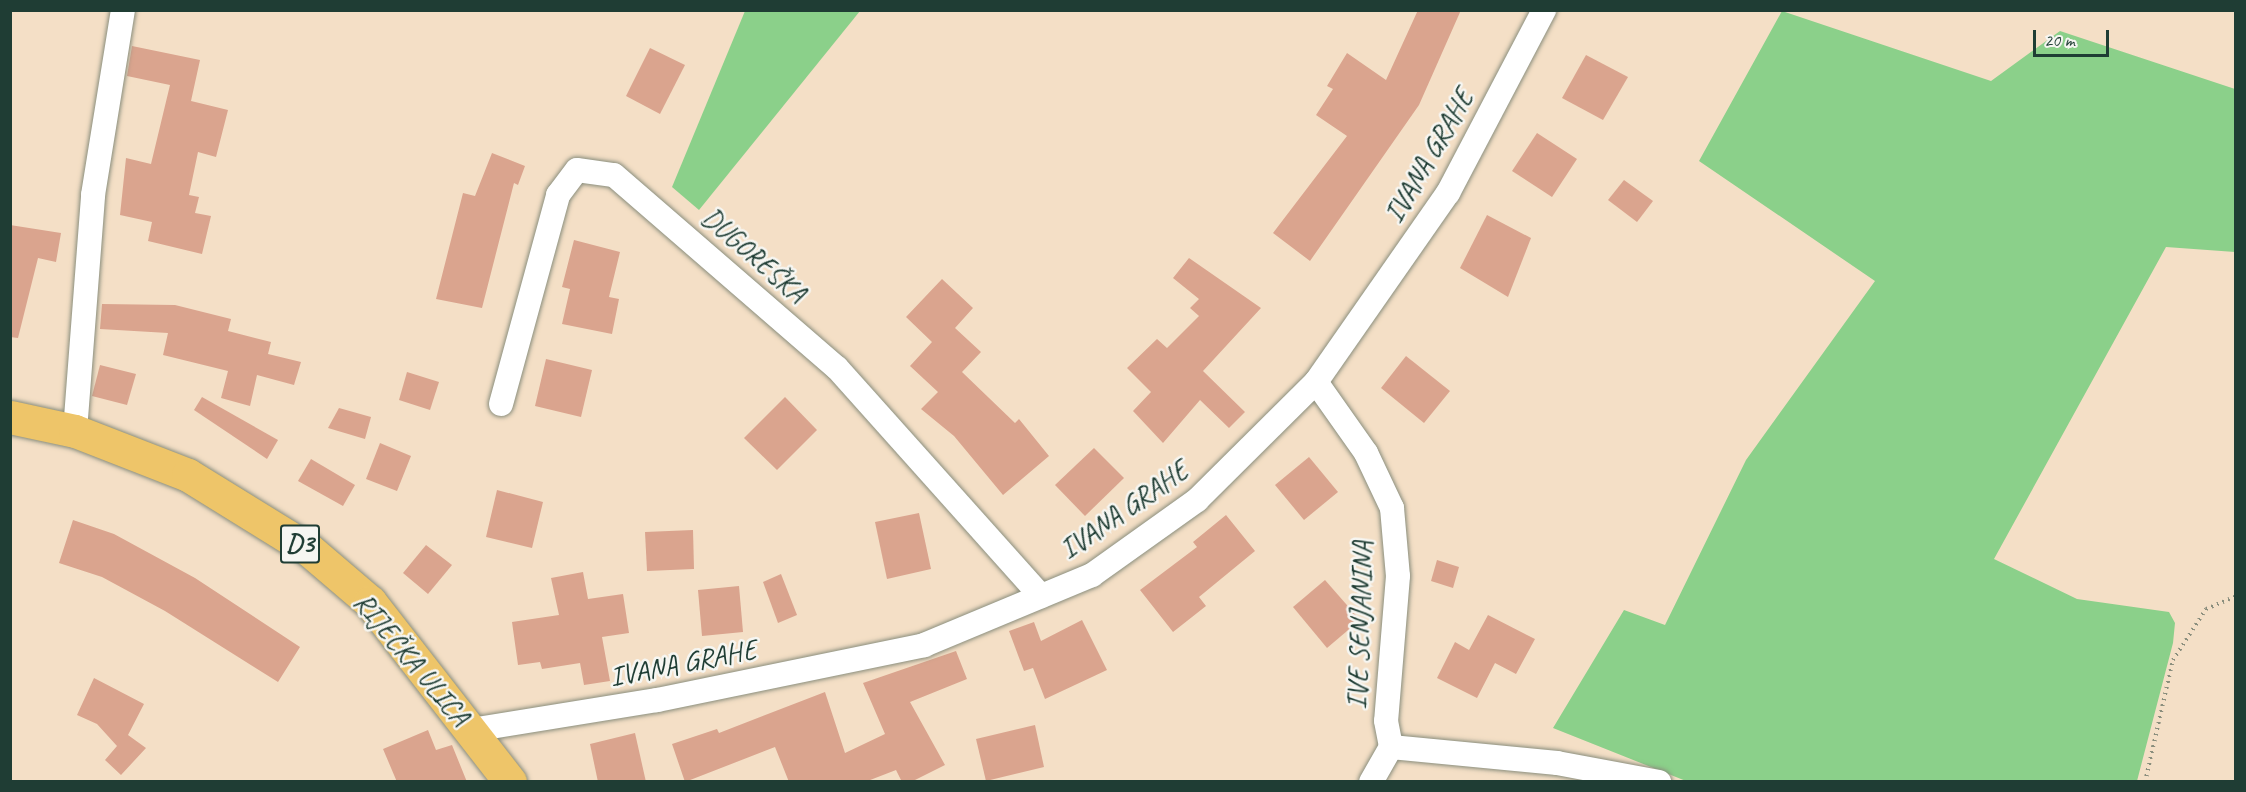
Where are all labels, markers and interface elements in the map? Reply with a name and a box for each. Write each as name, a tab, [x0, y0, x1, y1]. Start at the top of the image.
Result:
scale bar	[2036, 18, 2112, 56]
text: 20 m	[2044, 29, 2075, 51]
street label: IVANA GRAHE	[1377, 84, 1481, 228]
street label: DUGOREŠKA	[695, 201, 813, 309]
street label: IVANA GRAHE	[1054, 454, 1194, 566]
road number: D3	[279, 520, 321, 568]
street label: IVE SENJANINA	[1340, 539, 1380, 711]
street label: RIJEČKA ULICA	[347, 586, 477, 732]
street label: IVANA GRAHE	[607, 632, 759, 694]

